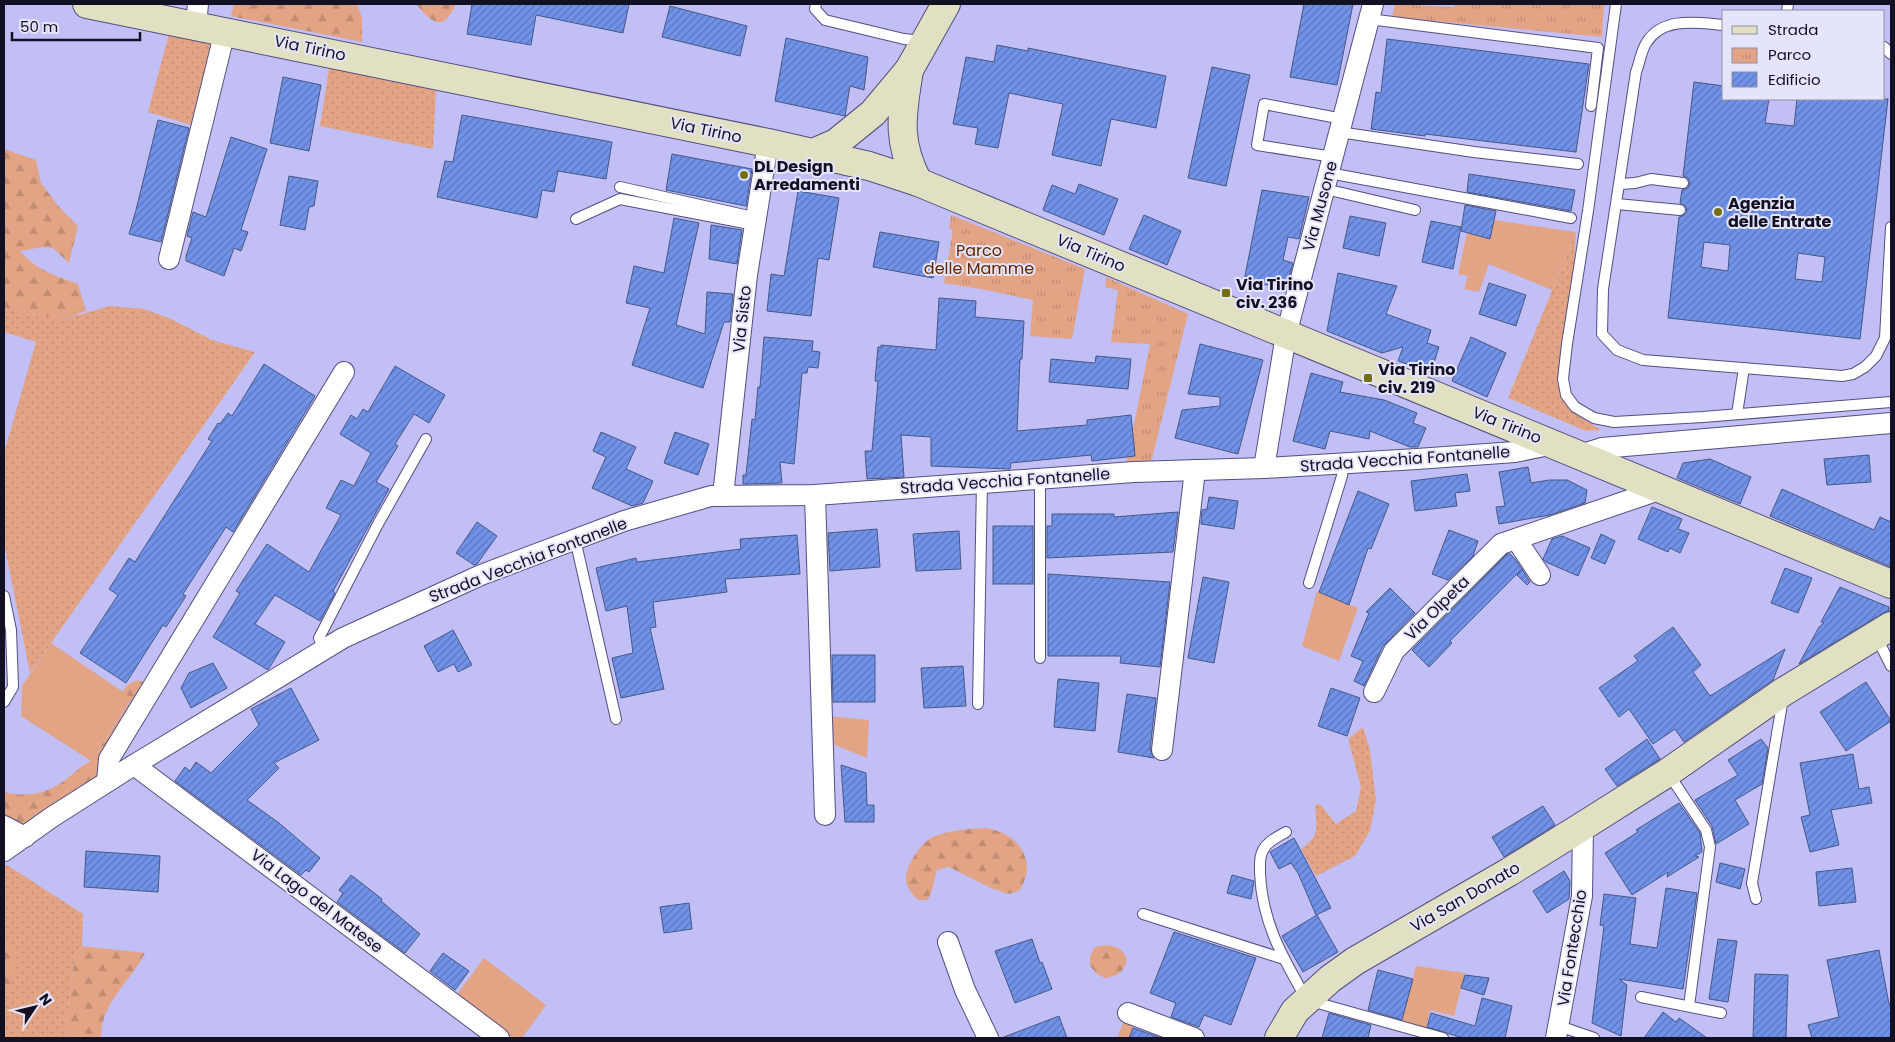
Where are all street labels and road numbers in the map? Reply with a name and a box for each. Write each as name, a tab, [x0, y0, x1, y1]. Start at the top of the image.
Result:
street label: Via Tirino	[272, 29, 348, 67]
street label: Via Tirino	[668, 111, 744, 149]
street label: Via Musone	[1297, 158, 1343, 254]
street label: Via Tirino	[1053, 228, 1129, 278]
street label: Via Sisto	[727, 284, 757, 354]
street label: Via Tirino	[1469, 401, 1545, 449]
street label: Strada Vecchia Fontanelle	[1299, 440, 1511, 478]
street label: Strada Vecchia Fontanelle	[899, 462, 1111, 500]
street label: Strada Vecchia Fontanelle	[426, 512, 630, 608]
street label: Via Olpeta	[1399, 570, 1475, 646]
street label: Via Lago del Matese	[246, 844, 388, 959]
street label: Via San Donato	[1406, 856, 1524, 938]
street label: Via Fontecchio	[1551, 888, 1593, 1008]

